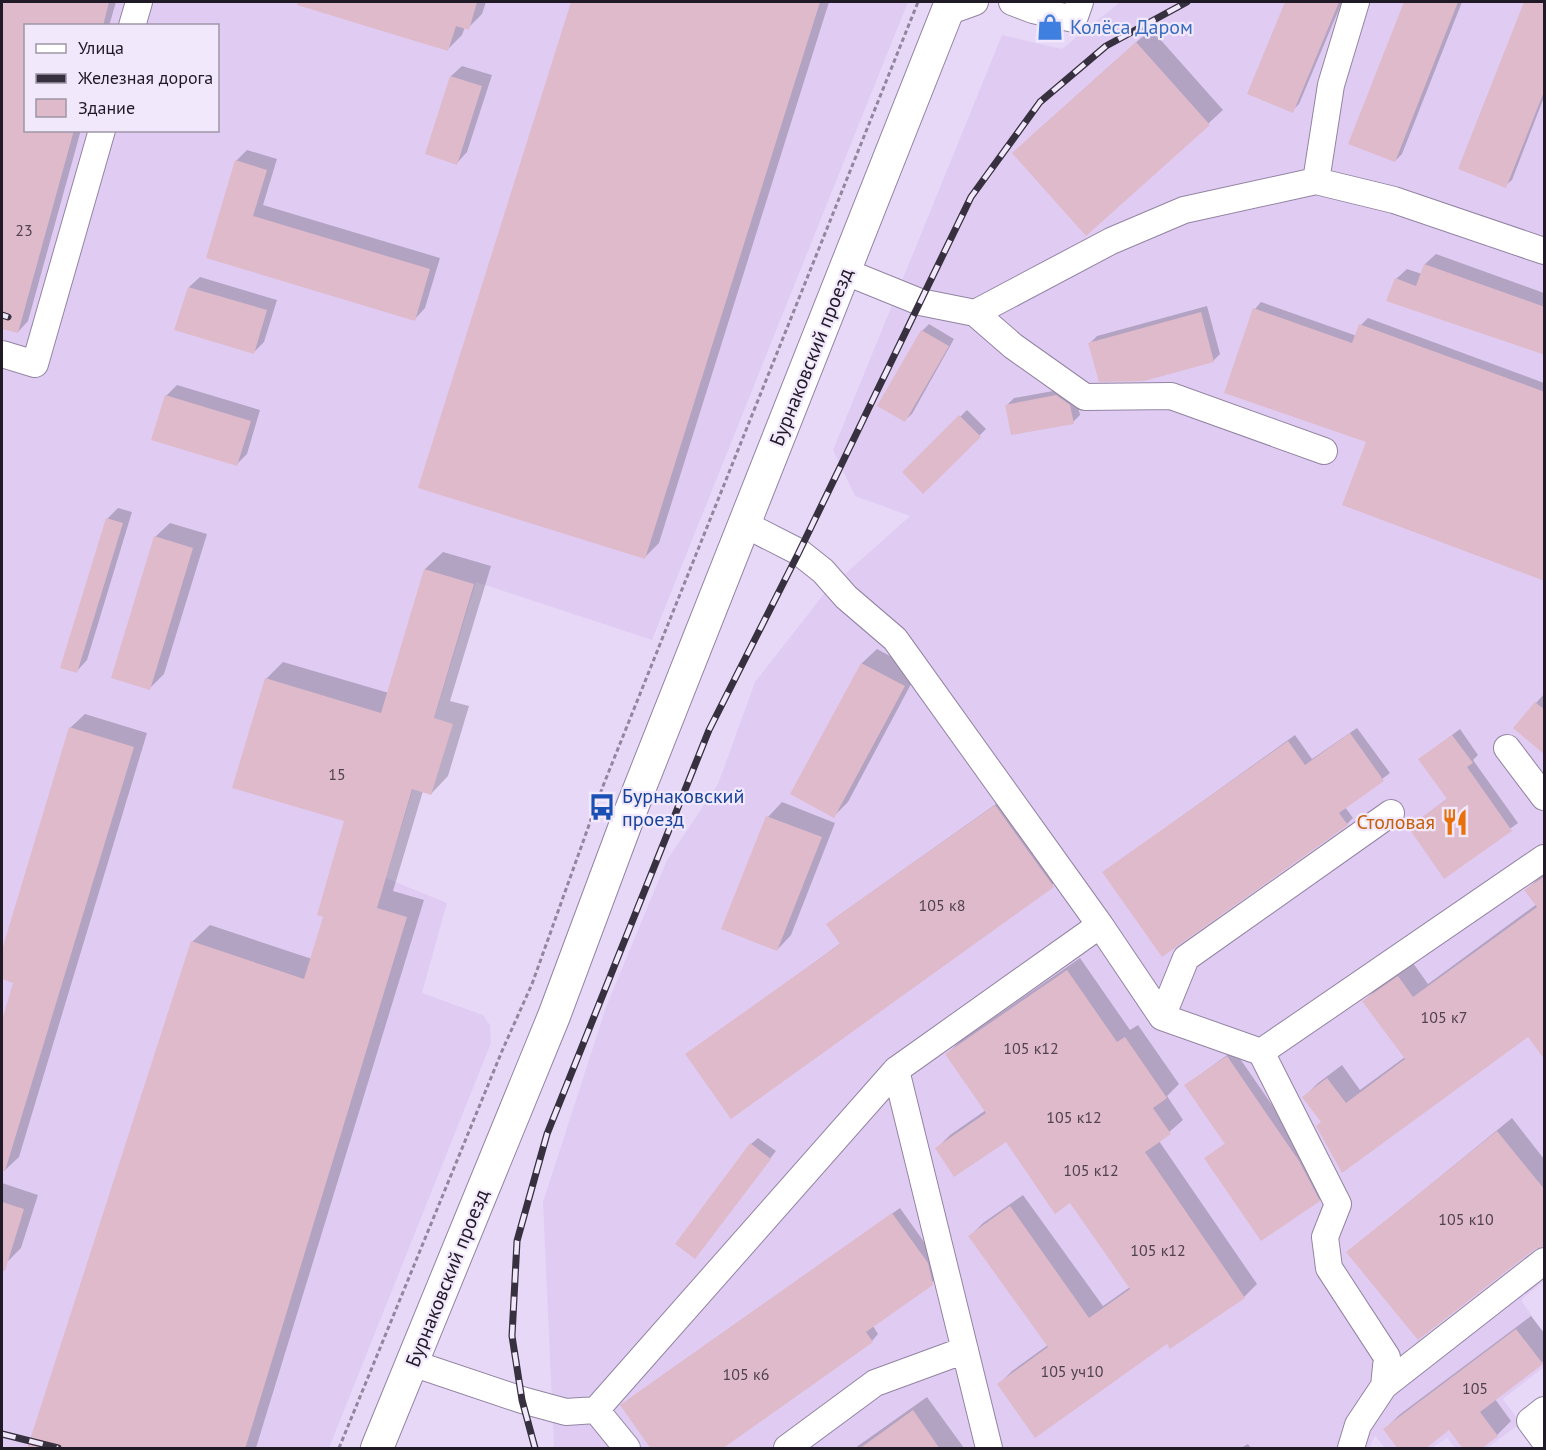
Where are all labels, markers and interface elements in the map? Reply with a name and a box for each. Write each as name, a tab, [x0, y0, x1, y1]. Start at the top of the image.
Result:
shop icon: Колёса Даром	[1035, 12, 1065, 42]
place label: Колёса Даром	[1070, 14, 1193, 40]
legend	[24, 24, 219, 132]
text: Улица	[78, 36, 124, 59]
text: Железная дорога	[77, 66, 213, 89]
text: Здание	[78, 96, 135, 119]
house number: 23	[15, 220, 33, 240]
street label: Бурнаковский проезд	[763, 264, 859, 450]
house number: 15	[328, 764, 346, 784]
place label: Бурнаковский проезд	[622, 783, 744, 832]
bus stop icon: Бурнаковский проезд	[587, 792, 617, 822]
restaurant icon: Столовая	[1440, 807, 1470, 837]
place label: Столовая	[1356, 809, 1435, 835]
house number: 105 к8	[919, 895, 965, 915]
house number: 105 к7	[1421, 1007, 1467, 1027]
house number: 105 к12	[1003, 1038, 1059, 1058]
house number: 105 к12	[1046, 1107, 1102, 1127]
house number: 105 к12	[1063, 1160, 1119, 1180]
street label: Бурнаковский проезд	[399, 1185, 495, 1371]
house number: 105 к10	[1438, 1209, 1494, 1229]
house number: 105 к12	[1130, 1240, 1186, 1260]
house number: 105 уч10	[1040, 1361, 1104, 1381]
house number: 105 к6	[723, 1364, 769, 1384]
house number: 105	[1462, 1378, 1488, 1398]

